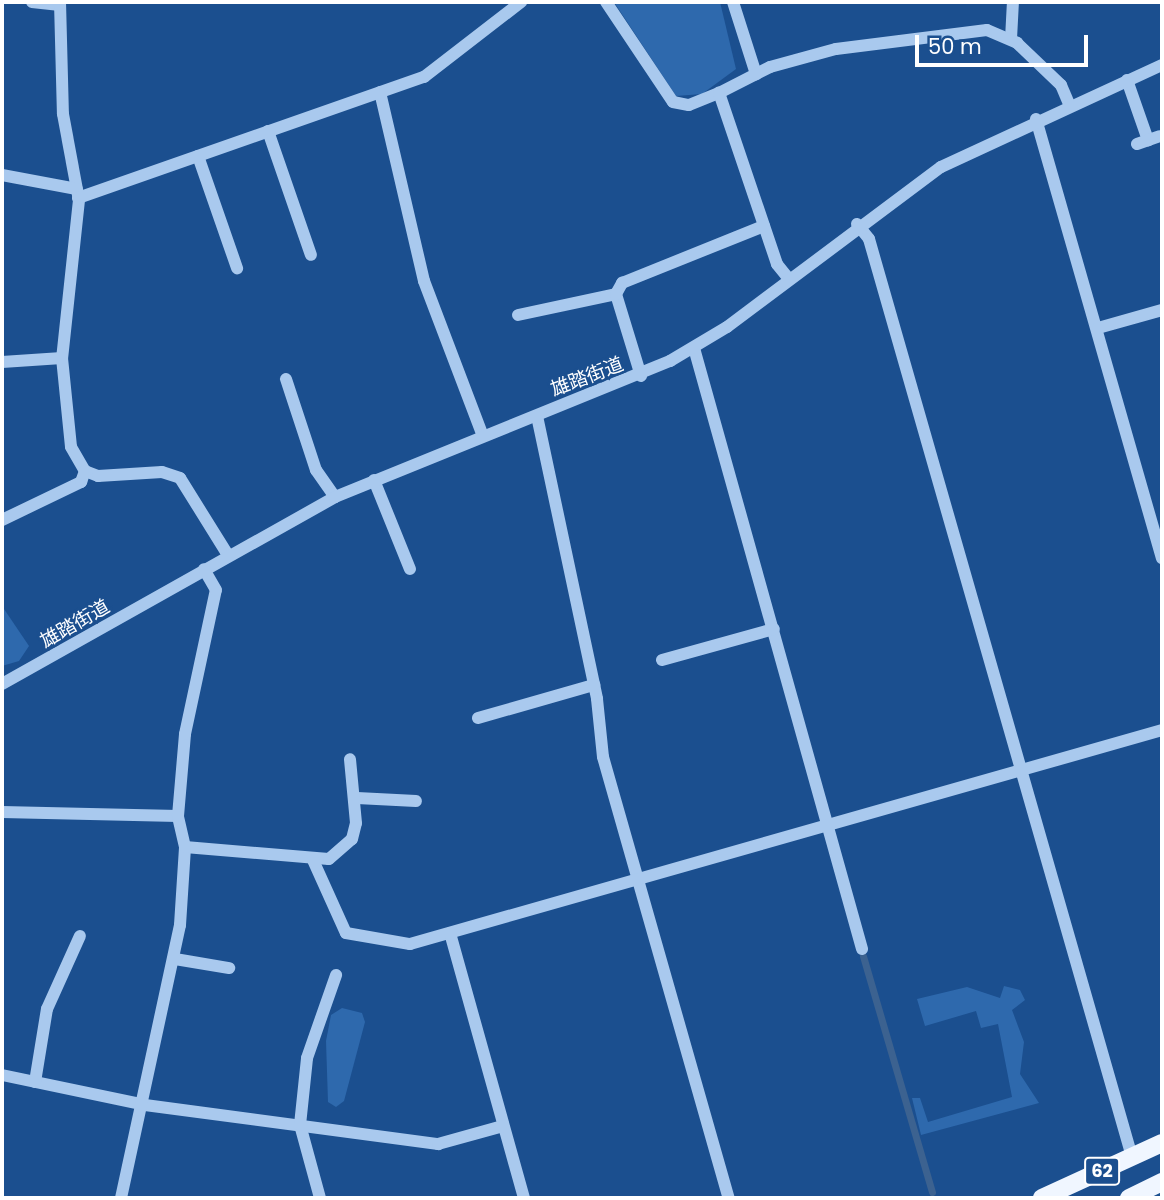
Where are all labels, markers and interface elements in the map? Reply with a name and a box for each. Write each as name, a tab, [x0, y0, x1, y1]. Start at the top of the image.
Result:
scale bar	[919, 21, 1092, 65]
text: 50 m	[928, 32, 982, 61]
street label: 雄踏街道	[547, 353, 627, 401]
street label: 雄踏街道	[36, 595, 114, 653]
road number: 62	[1083, 1156, 1121, 1186]

